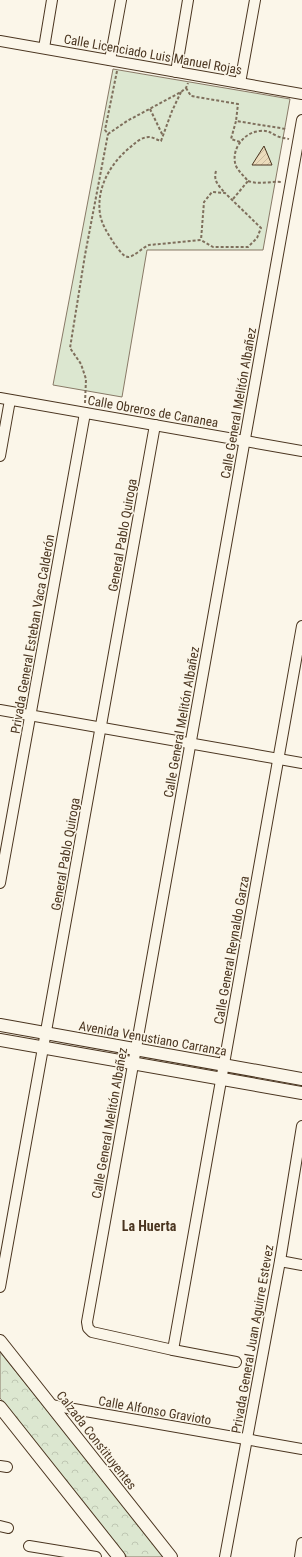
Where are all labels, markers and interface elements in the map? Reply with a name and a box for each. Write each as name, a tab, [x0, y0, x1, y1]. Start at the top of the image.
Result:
street label: Calle Licenciado Luis Manuel Rojas	[63, 31, 243, 78]
street label: Calle General Melitón Albañez	[218, 326, 259, 480]
street label: Calle Obreros de Cananea	[86, 393, 219, 430]
street label: General Pablo Quiroga	[105, 477, 140, 593]
street label: Privada General Esteban Vaca Calderón	[8, 533, 57, 735]
street label: Calle General Melitón Albañez	[161, 645, 202, 799]
street label: General Pablo Quiroga	[48, 796, 83, 912]
street label: Calle General Reynaldo Garza	[211, 875, 252, 1025]
street label: Avenida Venustiano Carranza	[78, 1018, 228, 1059]
street label: Calle General Melitón Albañez	[89, 1046, 130, 1200]
district label: La Huerta	[122, 1218, 177, 1234]
street label: Privada General Juan Aguirre Estevez	[229, 1243, 277, 1435]
street label: Calzada Constituyentes	[53, 1388, 140, 1493]
street label: Calle Alfonso Gravioto	[97, 1393, 213, 1428]

